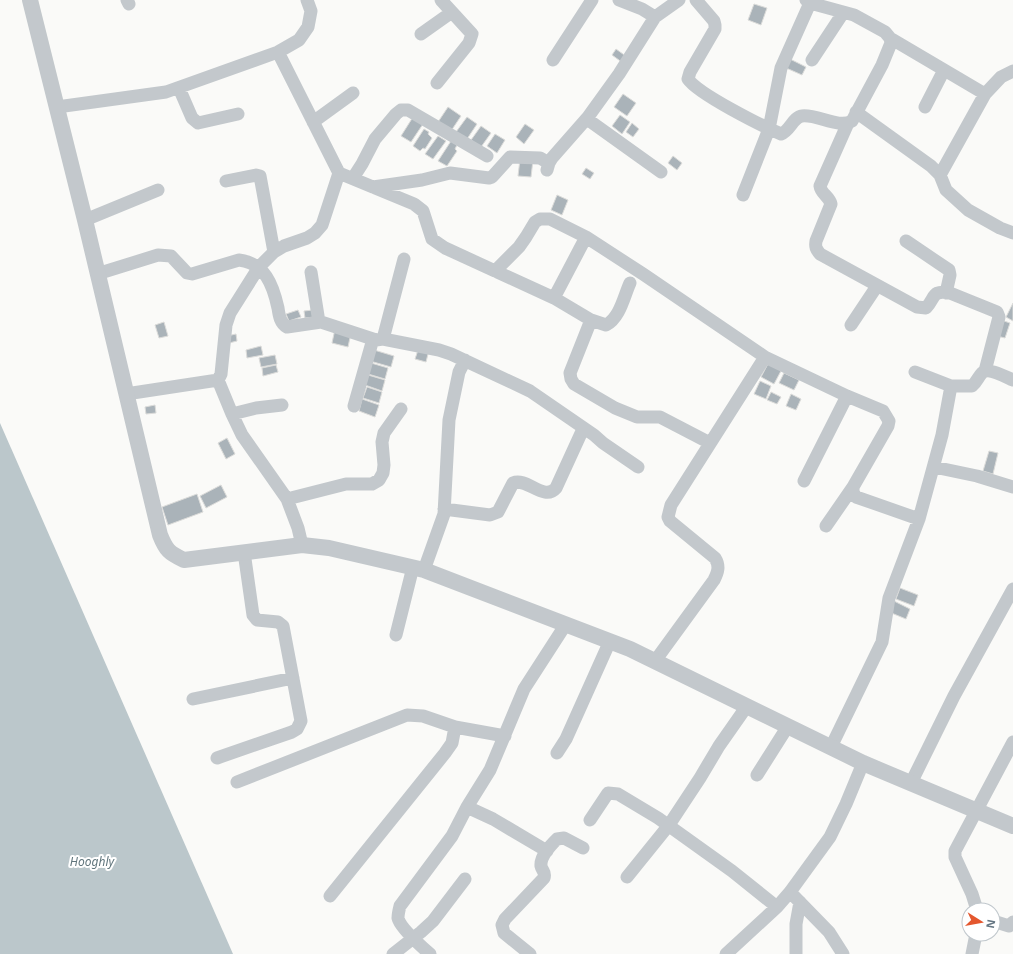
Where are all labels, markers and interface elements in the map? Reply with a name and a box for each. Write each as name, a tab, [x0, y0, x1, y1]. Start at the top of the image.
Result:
water label: Hooghly	[70, 853, 116, 870]
north arrow	[961, 902, 1001, 942]
text: N	[983, 918, 1000, 930]

